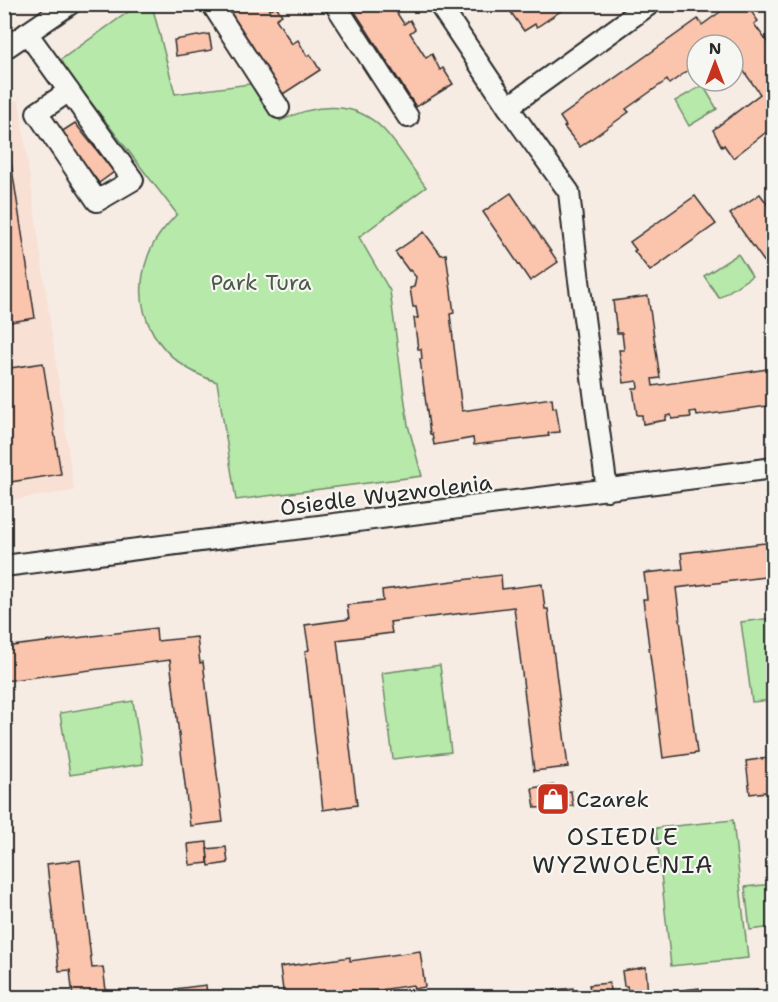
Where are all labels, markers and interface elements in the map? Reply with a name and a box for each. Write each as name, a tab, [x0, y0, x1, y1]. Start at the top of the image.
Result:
north arrow	[685, 33, 745, 93]
text: N	[709, 38, 721, 59]
park label: Park Tura	[210, 268, 312, 297]
street label: Osiedle Wyzwolenia	[278, 468, 494, 522]
shop icon: Czarek	[535, 781, 571, 817]
place label: Czarek	[576, 785, 649, 814]
district label: OSIEDLE WYZWOLENIA	[532, 821, 714, 881]

